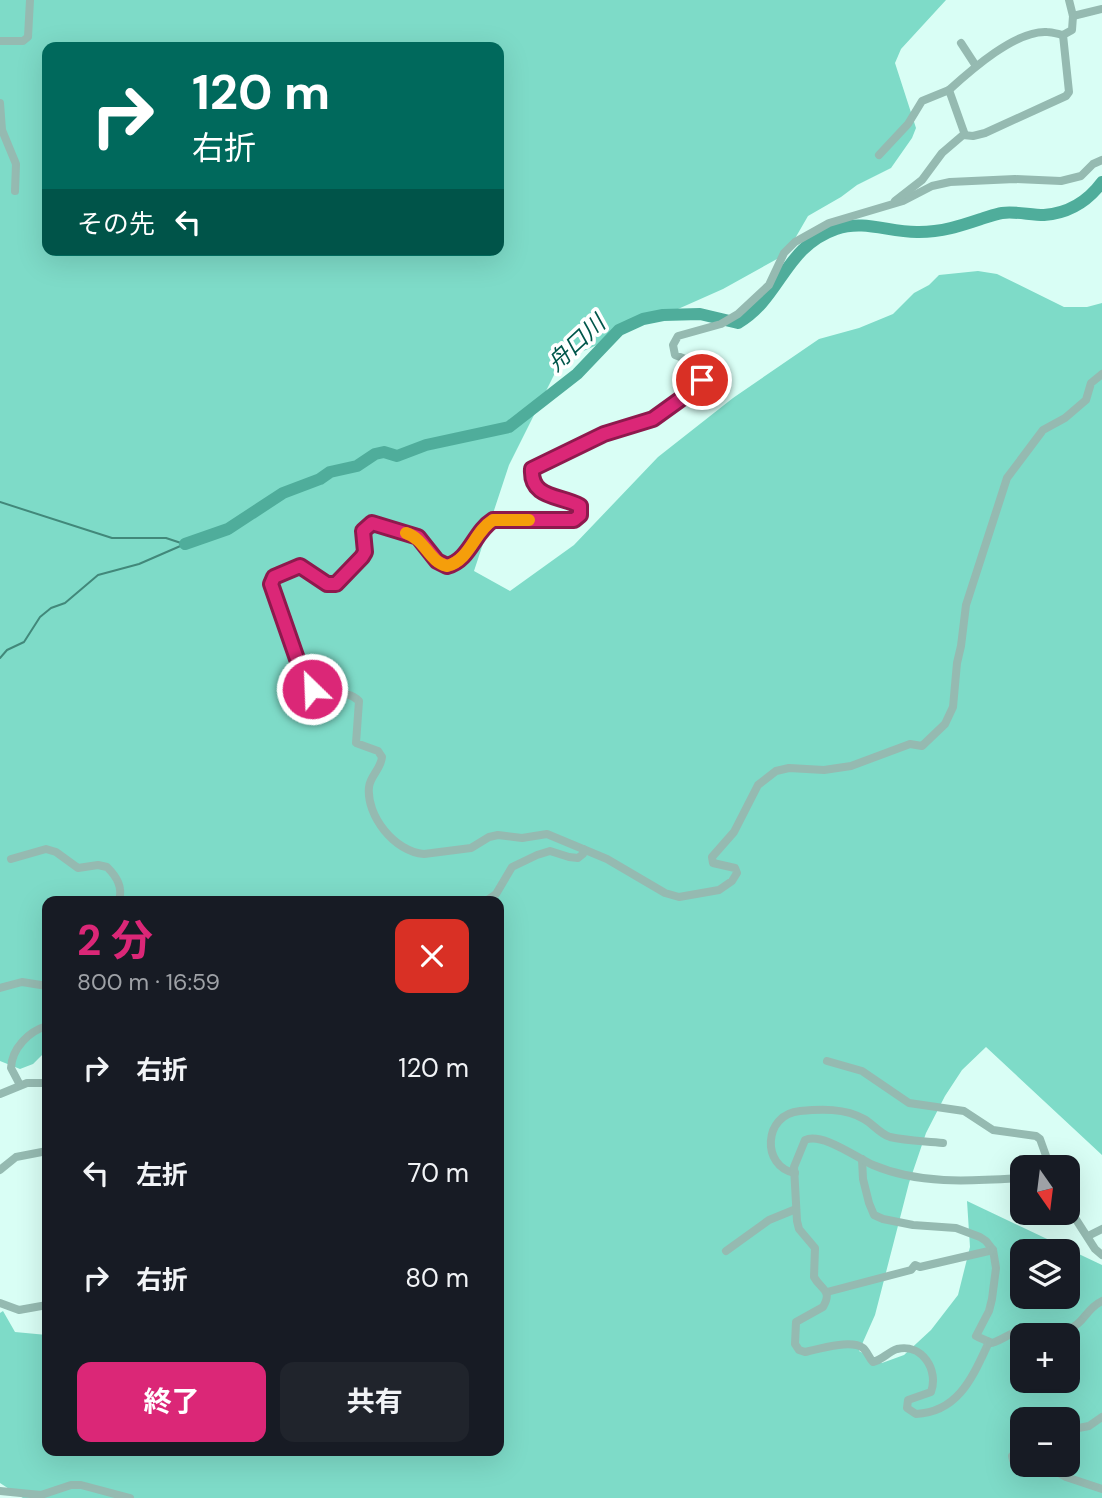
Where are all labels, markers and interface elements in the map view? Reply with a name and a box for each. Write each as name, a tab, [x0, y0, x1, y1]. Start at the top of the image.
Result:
text: 120 m	[192, 60, 330, 124]
icon: right	[77, 70, 168, 161]
text: 右折	[192, 127, 256, 169]
icon: left	[169, 203, 207, 241]
text: その先	[77, 207, 155, 241]
water label: 舟口川	[541, 306, 614, 377]
pin	[672, 350, 732, 410]
icon: arrive	[683, 361, 721, 399]
position arrow	[275, 652, 349, 726]
text: 2 分	[77, 913, 153, 968]
button: close	[395, 919, 469, 993]
text: 800 m · 16:59	[77, 967, 220, 997]
icon: right	[77, 1049, 115, 1087]
text: 120 m	[398, 1051, 469, 1085]
text: 右折	[136, 1053, 188, 1087]
icon: left	[77, 1154, 115, 1192]
north arrow	[1010, 1155, 1080, 1225]
map controls	[1010, 1155, 1080, 1477]
text: 70 m	[408, 1156, 469, 1190]
text: 左折	[136, 1158, 188, 1192]
button: layers	[1010, 1239, 1080, 1309]
icon: right	[77, 1259, 115, 1297]
text: 80 m	[405, 1261, 469, 1295]
text: 右折	[136, 1263, 188, 1297]
button: +	[1010, 1323, 1080, 1393]
button: 終了	[77, 1362, 266, 1442]
button: 共有	[280, 1362, 469, 1442]
button: −	[1010, 1407, 1080, 1477]

